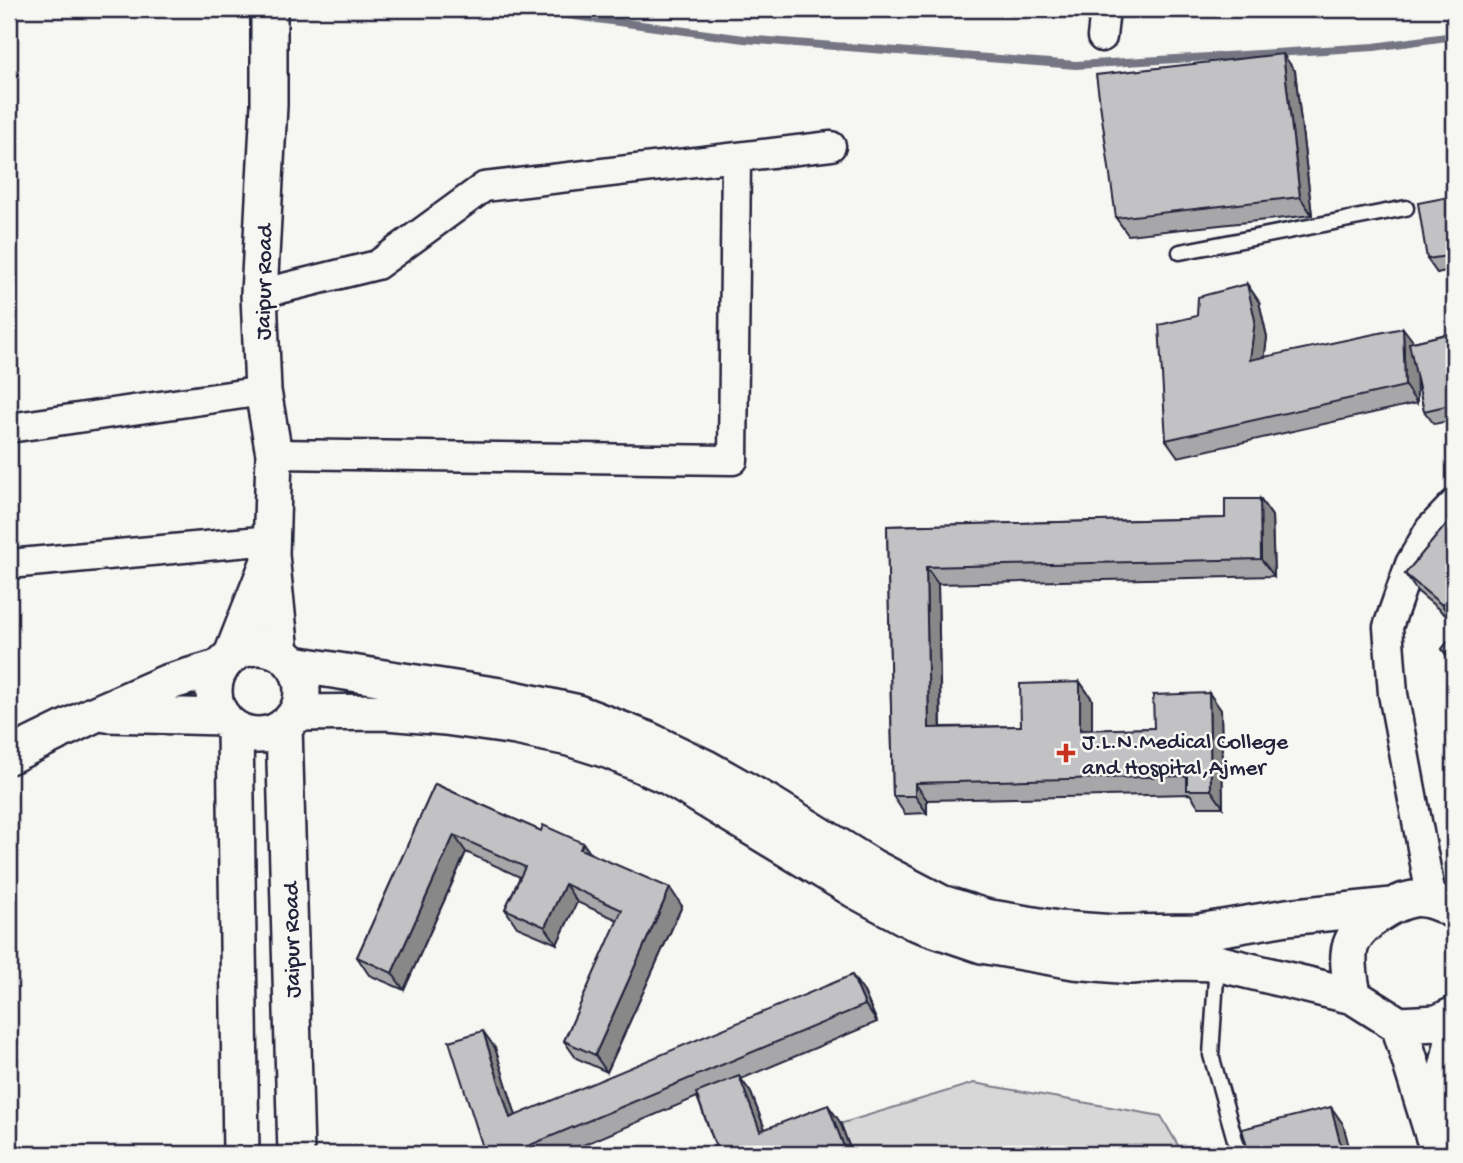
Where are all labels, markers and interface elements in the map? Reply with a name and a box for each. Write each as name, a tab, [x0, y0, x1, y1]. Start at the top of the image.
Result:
street label: Jaipur Road	[251, 222, 280, 340]
place label: J.L.N.Medical College and Hospital,Ajmer	[1082, 730, 1289, 783]
marker: J.L.N.Medical College and Hospital,Ajmer	[1056, 743, 1076, 763]
street label: Jaipur Road	[279, 880, 308, 998]

